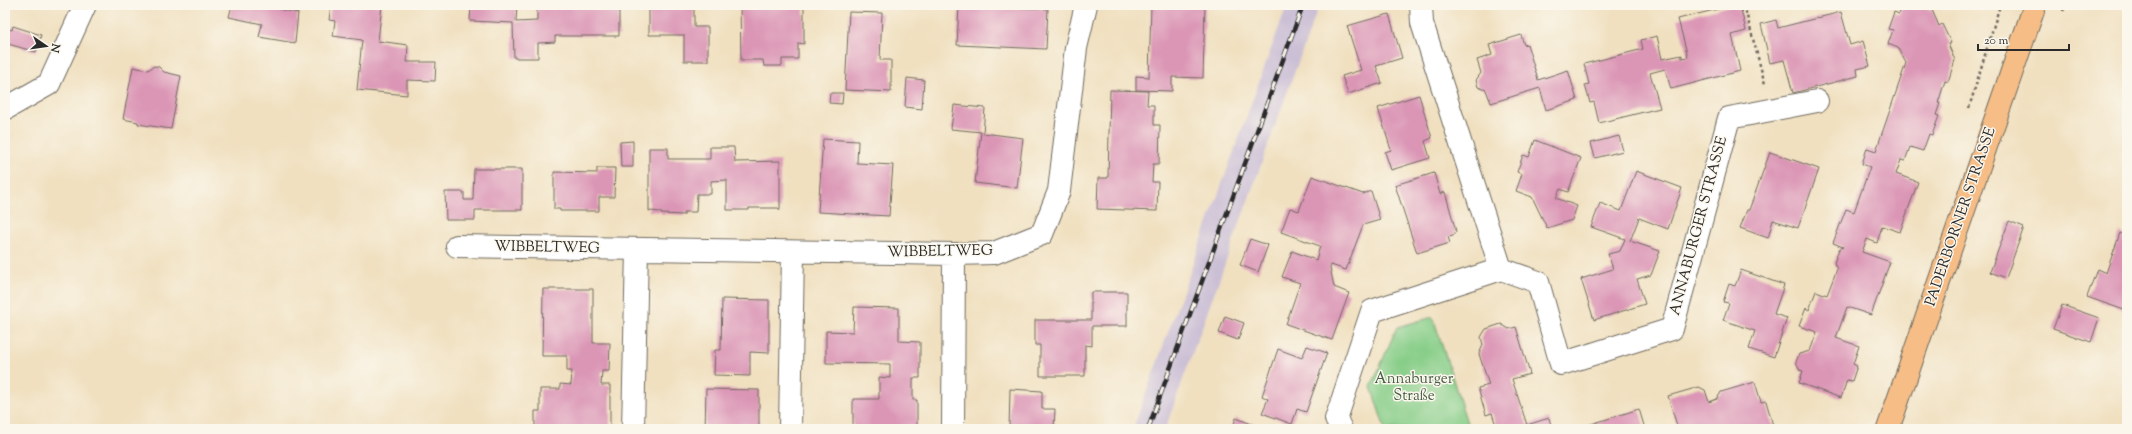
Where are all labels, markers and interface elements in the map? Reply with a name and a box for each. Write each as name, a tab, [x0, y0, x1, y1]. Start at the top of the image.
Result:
north arrow	[26, 26, 66, 66]
scale bar	[1978, 26, 2069, 52]
text: 20 m	[1984, 32, 2009, 50]
text: N	[46, 41, 64, 54]
street label: PADERBORNER STRASSE	[1920, 125, 2002, 309]
street label: ANNABURGER STRASSE	[1665, 134, 1733, 318]
street label: WIBBELTWEG	[494, 237, 600, 259]
street label: WIBBELTWEG	[887, 241, 993, 263]
park label: Annaburger Straße	[1374, 369, 1454, 407]

